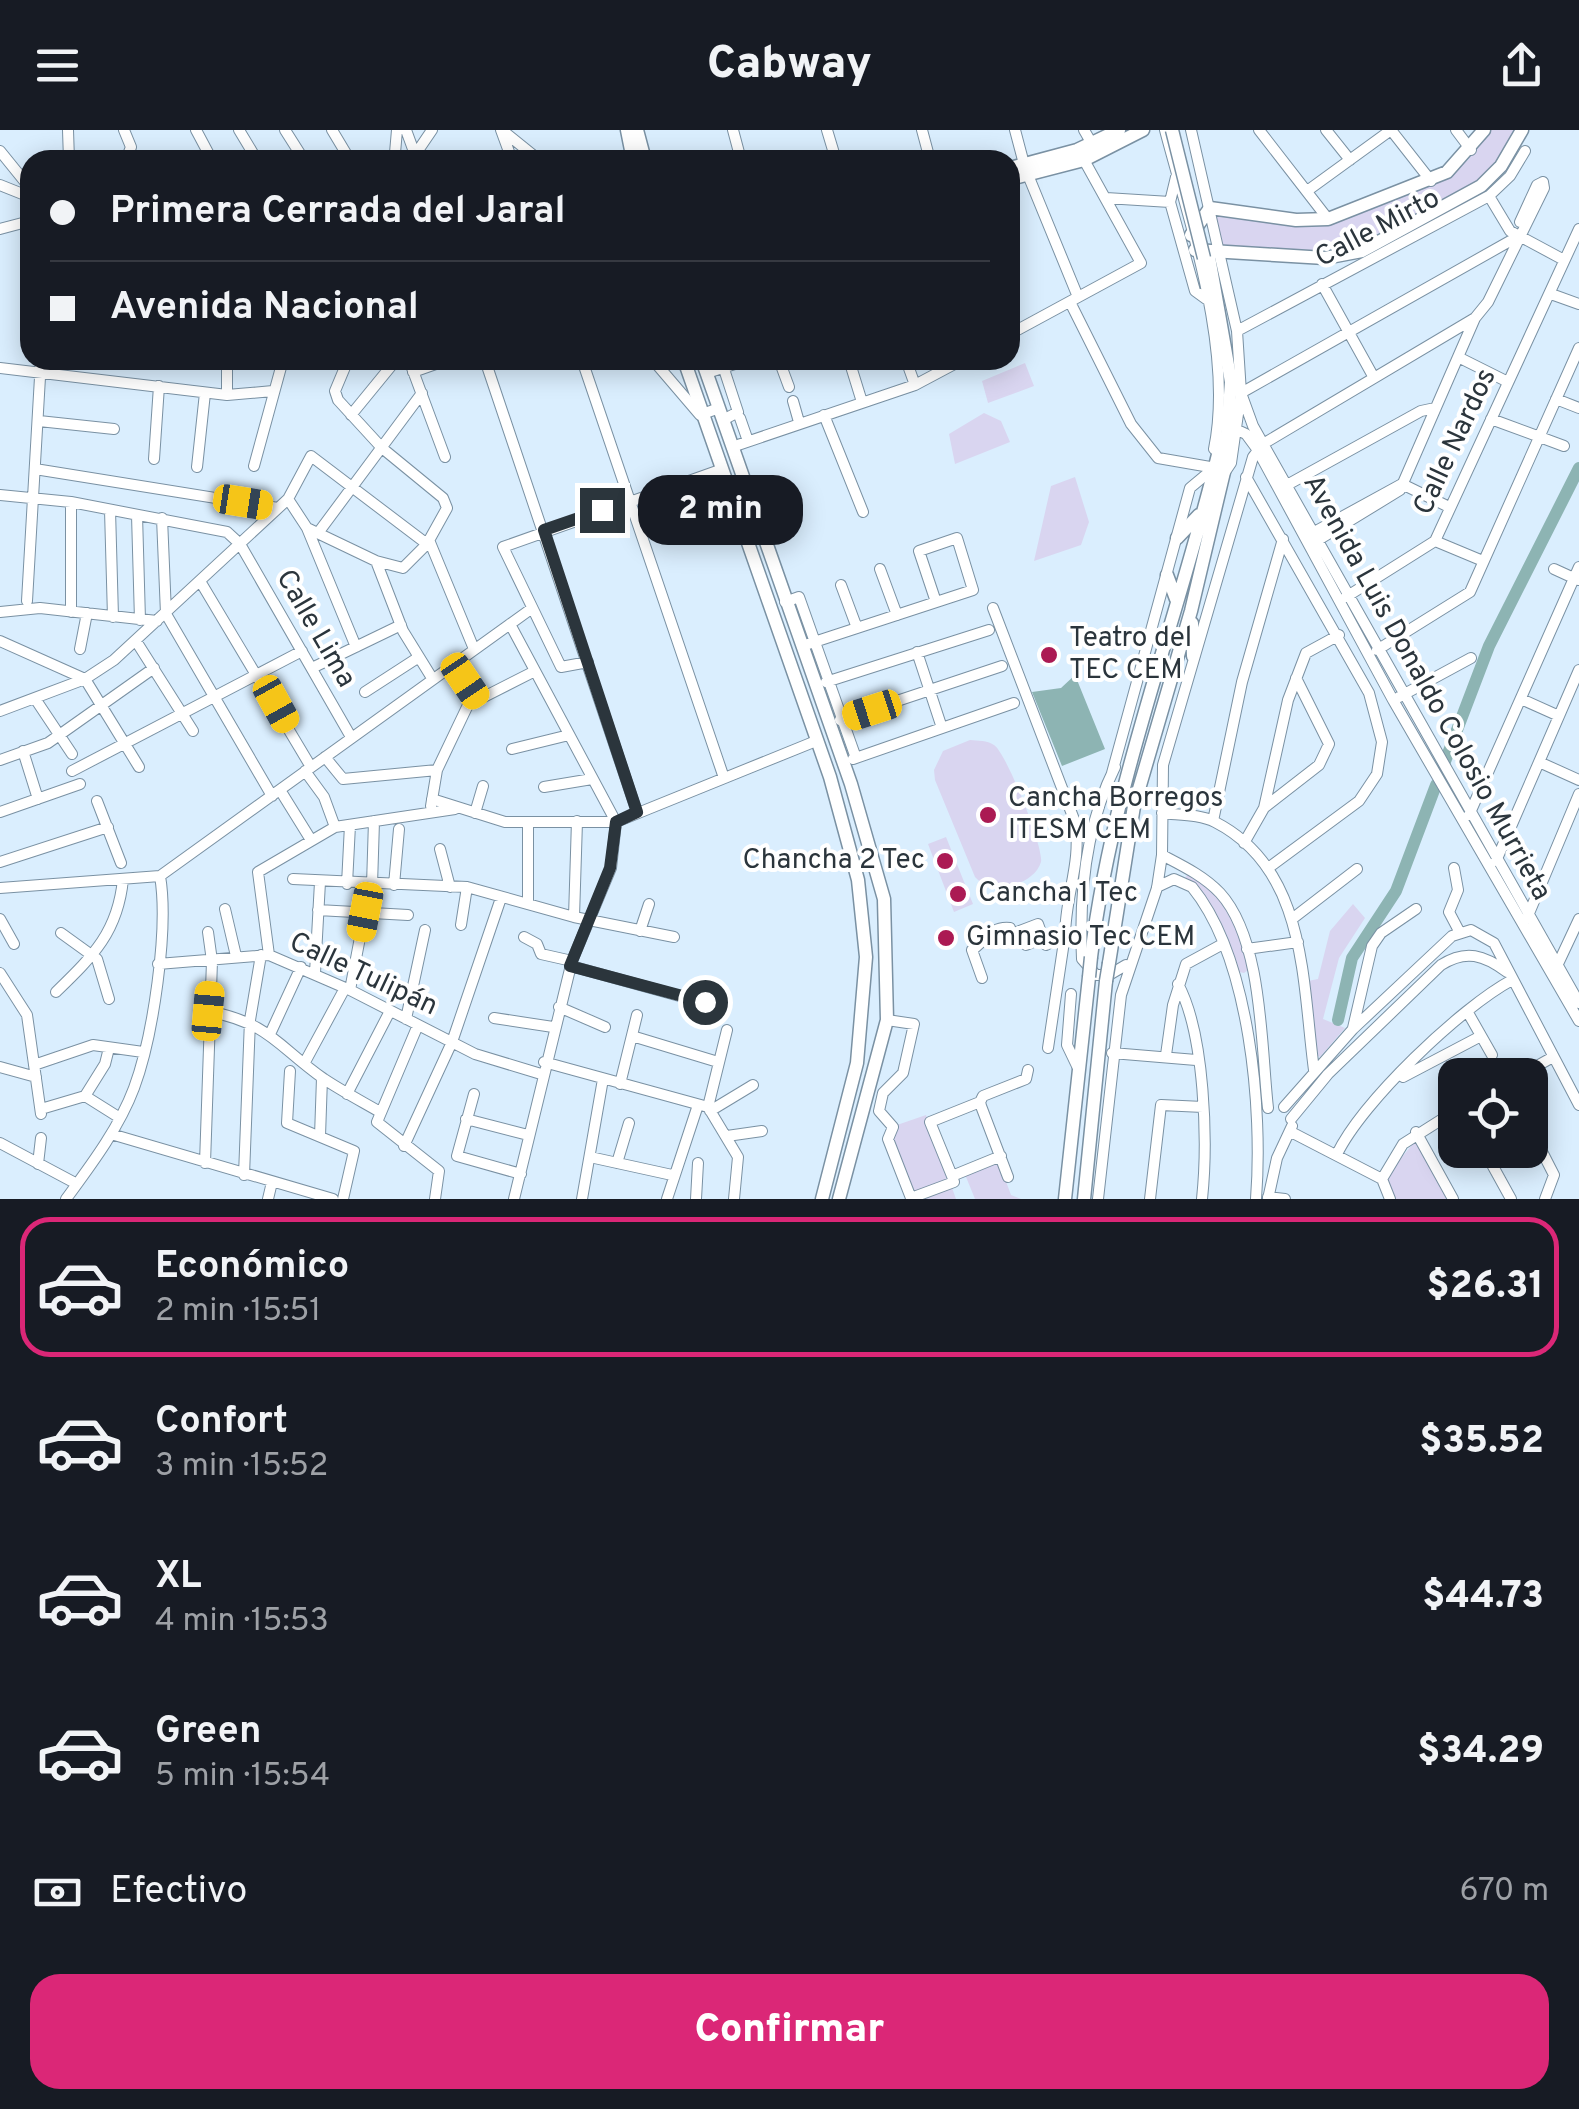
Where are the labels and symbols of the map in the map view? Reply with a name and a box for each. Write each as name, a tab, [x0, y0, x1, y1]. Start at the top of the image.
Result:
street label: Calle Mirto	[1309, 181, 1447, 277]
street label: Calle Nardos	[1406, 363, 1506, 521]
street label: Avenida Luis Donaldo Colosio Murrieta	[1294, 469, 1558, 907]
callout: 2 min	[637, 475, 802, 545]
car	[211, 482, 275, 522]
route end	[580, 488, 625, 533]
street label: Calle Lima	[267, 563, 363, 695]
place label: Teatro del TEC CEM	[1069, 621, 1192, 689]
marker: Teatro del TEC CEM	[1038, 644, 1060, 666]
car	[436, 648, 494, 714]
car	[248, 670, 304, 738]
car	[839, 686, 905, 734]
place label: Cancha Borregos ITESM CEM	[1008, 781, 1223, 849]
marker: Cancha Borregos ITESM CEM	[977, 804, 999, 826]
place label: Chancha 2 Tec	[743, 843, 925, 879]
marker: Chancha 2 Tec	[934, 850, 956, 872]
place label: Cancha 1 Tec	[978, 876, 1138, 912]
car	[345, 880, 385, 944]
marker: Cancha 1 Tec	[947, 883, 969, 905]
place label: Gimnasio Tec CEM	[966, 920, 1195, 956]
street label: Calle Tulipán	[283, 925, 443, 1025]
marker: Gimnasio Tec CEM	[935, 927, 957, 949]
car	[190, 980, 226, 1042]
route start	[683, 980, 728, 1025]

